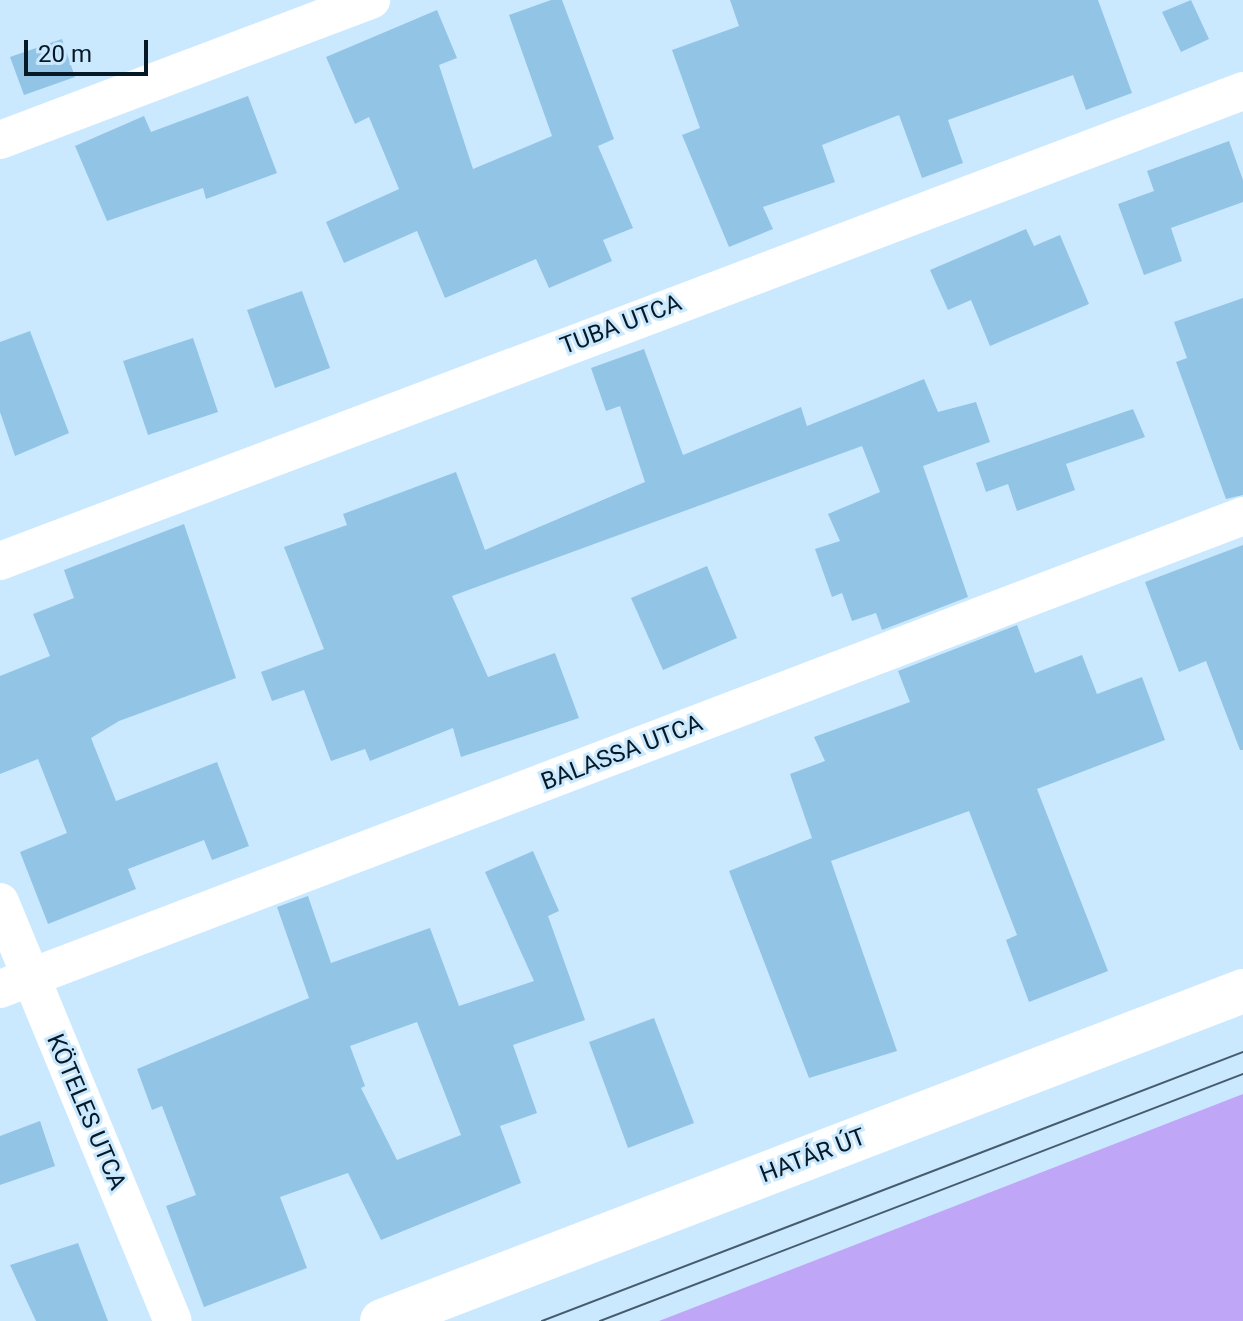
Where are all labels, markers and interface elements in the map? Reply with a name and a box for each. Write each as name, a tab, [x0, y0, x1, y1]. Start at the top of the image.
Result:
scale bar	[28, 24, 152, 74]
text: 20 m	[38, 40, 92, 68]
street label: TUBA UTCA	[556, 289, 686, 361]
street label: BALASSA UTCA	[537, 709, 707, 797]
street label: KÖTELES UTCA	[40, 1030, 132, 1194]
street label: HATÁR ÚT	[756, 1123, 870, 1189]

